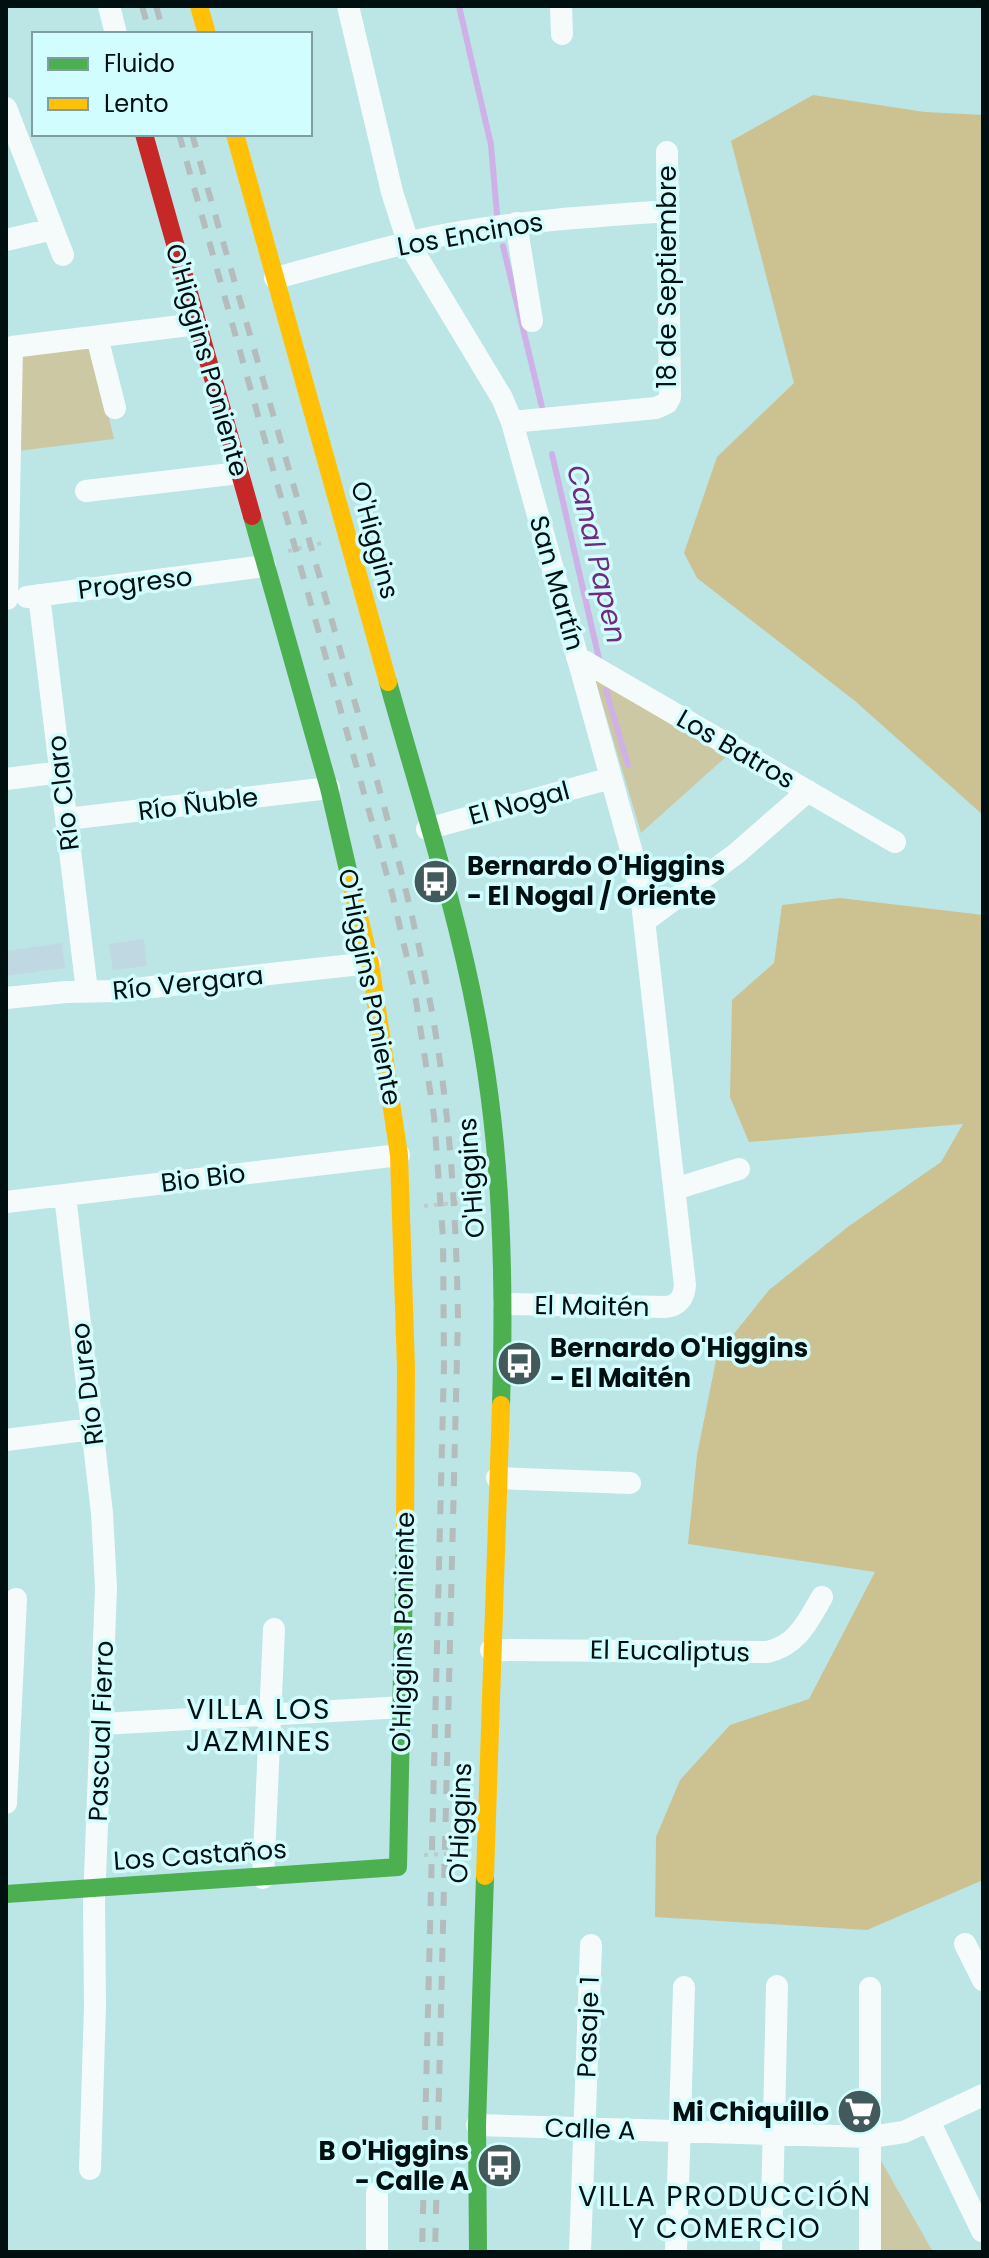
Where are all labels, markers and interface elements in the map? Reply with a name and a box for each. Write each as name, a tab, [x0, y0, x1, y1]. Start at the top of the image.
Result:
legend	[32, 32, 312, 136]
text: Fluido	[104, 47, 175, 80]
text: Lento	[104, 87, 169, 120]
street label: 18 de Septiembre	[649, 165, 685, 389]
street label: Los Encinos	[394, 203, 546, 265]
street label: O'Higgins Poniente	[157, 239, 257, 481]
water label: Canal Papen	[557, 461, 636, 647]
street label: O'Higgins	[342, 477, 408, 603]
street label: San Martín	[521, 511, 593, 655]
street label: Progreso	[76, 558, 194, 608]
street label: Los Batros	[670, 701, 802, 797]
street label: Río Claro	[38, 733, 88, 853]
street label: El Nogal	[465, 772, 573, 834]
street label: Río Ñuble	[136, 779, 260, 829]
place label: Bernardo O'Higgins - El Nogal / Oriente	[467, 848, 725, 914]
bus stop icon: Bernardo O'Higgins - El Nogal / Oriente	[412, 857, 460, 905]
street label: O'Higgins Poniente	[329, 865, 411, 1109]
street label: Río Vergara	[111, 957, 265, 1009]
street label: O'Higgins	[449, 1117, 493, 1239]
street label: Bio Bio	[159, 1155, 247, 1201]
street label: El Maitén	[534, 1287, 650, 1325]
street label: Río Dureo	[62, 1321, 112, 1447]
place label: Bernardo O'Higgins - El Maitén	[550, 1330, 808, 1396]
bus stop icon: Bernardo O'Higgins - El Maitén	[495, 1339, 543, 1387]
street label: O'Higgins Poniente	[383, 1511, 423, 1753]
street label: El Eucaliptus	[590, 1632, 750, 1670]
street label: Pascual Fierro	[80, 1640, 122, 1822]
district label: VILLA LOS JAZMINES	[186, 1690, 332, 1761]
street label: O'Higgins	[440, 1762, 480, 1884]
street label: Los Castaños	[112, 1831, 288, 1879]
street label: Pasaje 1	[568, 1976, 608, 2078]
supermarket icon: Mi Chiquillo	[836, 2088, 884, 2136]
place label: Mi Chiquillo	[672, 2094, 829, 2130]
street label: Calle A	[544, 2109, 636, 2149]
place label: B O'Higgins - Calle A	[318, 2133, 469, 2199]
bus stop icon: B O'Higgins - Calle A	[476, 2142, 524, 2190]
district label: VILLA PRODUCCIÓN Y COMERCIO	[578, 2177, 872, 2248]

